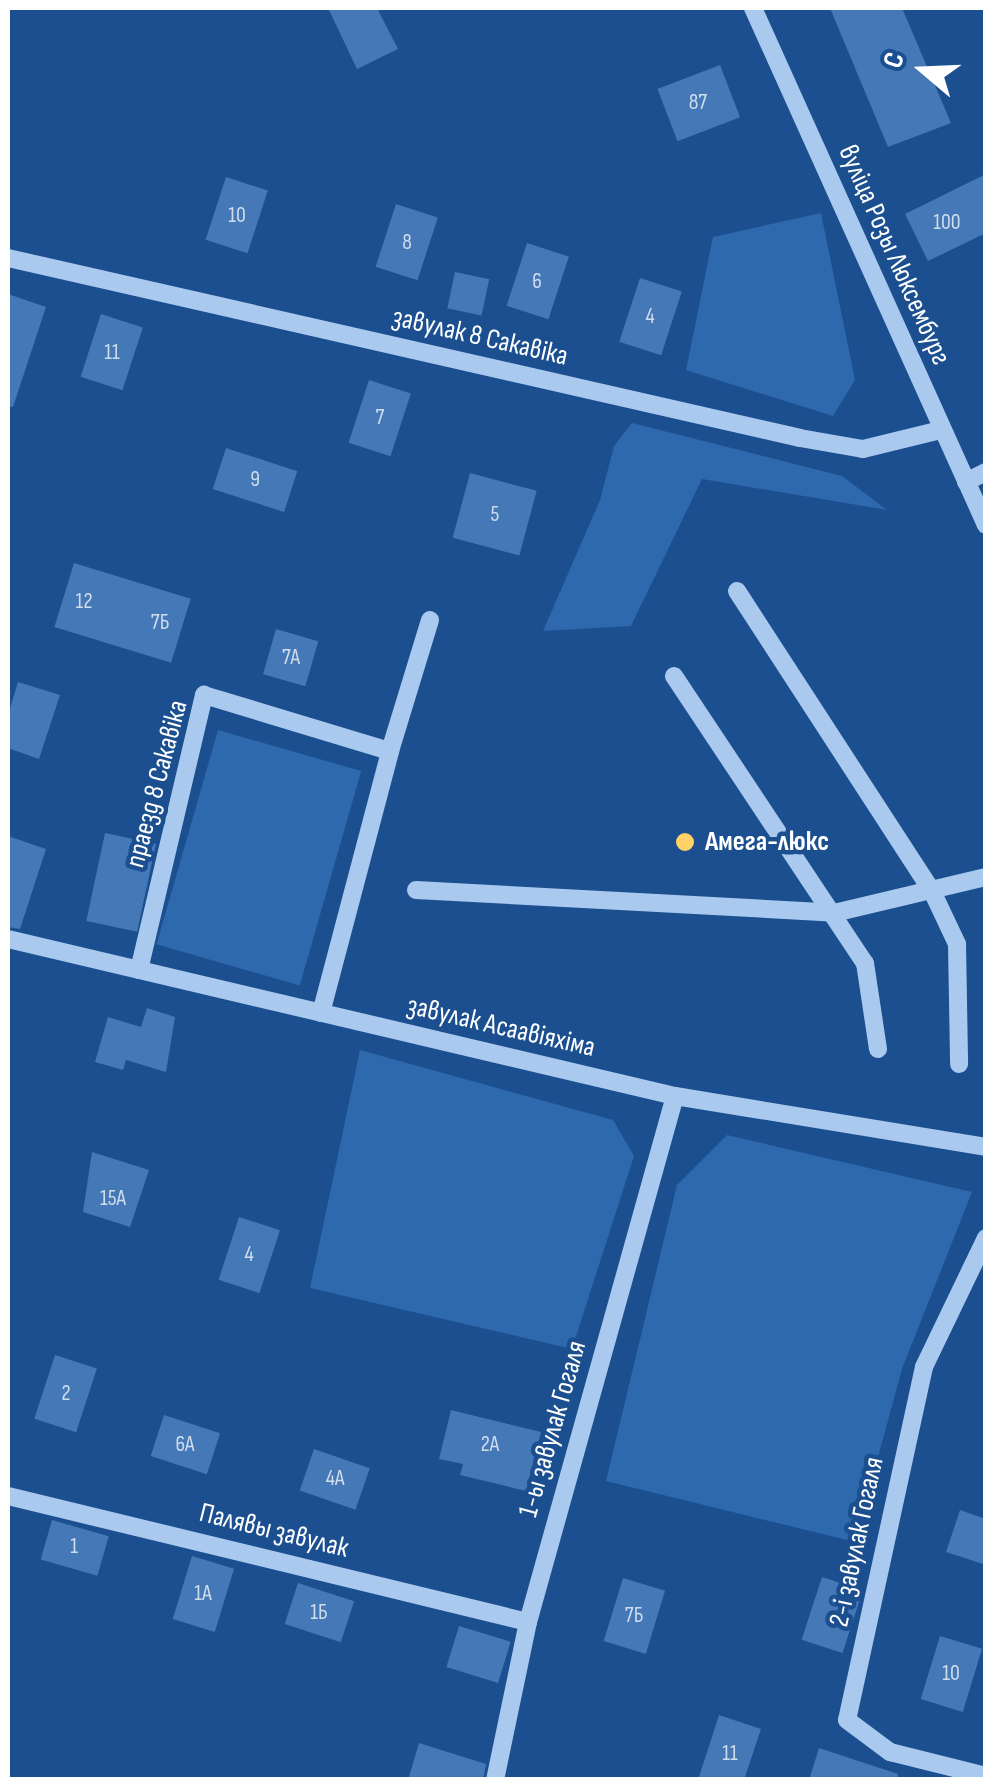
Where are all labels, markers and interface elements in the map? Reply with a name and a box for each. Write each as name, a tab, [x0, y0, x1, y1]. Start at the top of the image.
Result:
north arrow	[873, 20, 973, 120]
text: С	[876, 48, 912, 72]
house number: 87	[689, 90, 707, 116]
street label: вуліца Розы Люксембург	[831, 140, 957, 370]
house number: 10	[228, 203, 246, 229]
house number: 100	[933, 210, 961, 236]
house number: 8	[402, 230, 412, 256]
house number: 6	[532, 269, 542, 295]
street label: завулак 8 Сакавіка	[389, 300, 571, 374]
house number: 4	[645, 304, 655, 330]
house number: 11	[104, 340, 120, 366]
house number: 7	[376, 405, 384, 431]
house number: 9	[250, 467, 260, 493]
house number: 5	[491, 502, 499, 528]
house number: 12	[75, 589, 93, 615]
house number: 7Б	[151, 610, 169, 636]
house number: 7А	[282, 645, 300, 671]
street label: праезд 8 Сакавіка	[119, 697, 195, 871]
place label: Амега-люкс	[705, 825, 829, 859]
marker: Амега-люкс	[674, 831, 696, 853]
street label: завулак Асаавіяхіма	[404, 989, 598, 1065]
house number: 15А	[100, 1186, 126, 1212]
house number: 4	[244, 1242, 254, 1268]
street label: 1-ы завулак Гогаля	[512, 1337, 594, 1521]
house number: 2	[61, 1381, 71, 1407]
house number: 6А	[175, 1432, 195, 1458]
house number: 2А	[481, 1432, 499, 1458]
street label: 2-і завулак Гогаля	[823, 1454, 891, 1630]
house number: 4А	[326, 1466, 344, 1492]
street label: Палявы завулак	[196, 1496, 352, 1566]
house number: 1	[70, 1534, 78, 1560]
house number: 1А	[194, 1581, 212, 1607]
house number: 1Б	[310, 1600, 328, 1626]
house number: 7Б	[625, 1603, 643, 1629]
house number: 10	[942, 1661, 960, 1687]
house number: 11	[722, 1741, 738, 1767]

